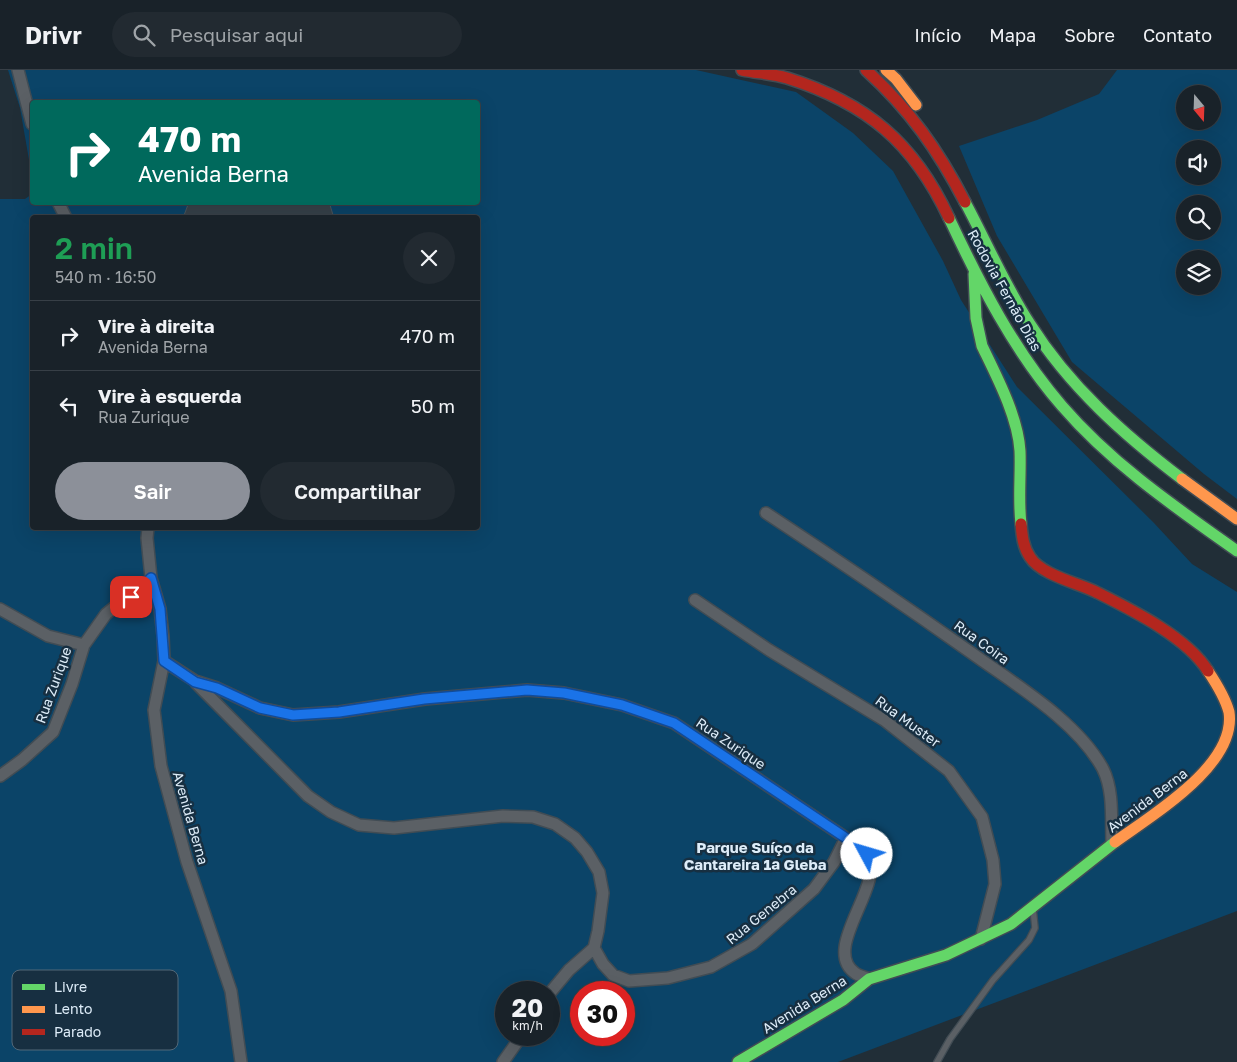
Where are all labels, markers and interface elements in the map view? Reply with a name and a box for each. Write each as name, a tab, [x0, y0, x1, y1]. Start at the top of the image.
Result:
search box	[112, 12, 462, 57]
text: Drivr	[25, 20, 82, 49]
icon: search	[130, 21, 158, 49]
text: Pesquisar aqui	[170, 23, 303, 46]
text: Início	[914, 24, 961, 46]
text: Mapa	[989, 24, 1036, 46]
text: Sobre	[1064, 24, 1115, 46]
text: Contato	[1143, 24, 1212, 46]
north arrow	[1176, 85, 1221, 130]
map controls	[1176, 85, 1221, 295]
text: 470 m	[138, 118, 241, 160]
icon: right	[55, 120, 120, 185]
button: sound	[1176, 140, 1221, 185]
text: Avenida Berna	[138, 160, 289, 187]
button: search	[1176, 195, 1221, 240]
street label: Rodovia Fernão Dias	[964, 226, 1046, 354]
text: 2 min	[55, 230, 133, 266]
button: close	[403, 232, 455, 284]
button: layers	[1176, 250, 1221, 295]
text: 540 m · 16:50	[55, 267, 156, 287]
text: Vire à direita	[98, 314, 215, 337]
icon: right	[55, 322, 83, 350]
text: 470 m	[400, 324, 455, 347]
text: Avenida Berna	[98, 337, 208, 357]
text: Vire à esquerda	[98, 384, 241, 407]
icon: left	[55, 392, 83, 420]
text: 50 m	[411, 394, 455, 417]
text: Rua Zurique	[98, 407, 190, 427]
button: Sair	[55, 462, 250, 520]
button: Compartilhar	[260, 462, 455, 520]
pin	[110, 576, 152, 618]
icon: arrive	[117, 583, 145, 611]
street label: Rua Coira	[951, 616, 1013, 668]
street label: Rua Zurique	[31, 644, 75, 726]
street label: Rua Muster	[872, 692, 944, 751]
street label: Rua Zurique	[693, 714, 769, 772]
street label: Avenida Berna	[1104, 764, 1190, 836]
street label: Avenida Berna	[170, 769, 212, 867]
position arrow	[840, 827, 892, 879]
district label: Parque Suíço da Cantareira 1ª Gleba	[684, 838, 827, 873]
street label: Rua Genebra	[722, 880, 800, 948]
legend	[12, 970, 178, 1050]
street label: Avenida Berna	[759, 971, 849, 1037]
text: Livre	[54, 978, 87, 995]
speed limit sign: 30	[570, 981, 635, 1046]
text: 20	[512, 992, 543, 1023]
text: Lento	[54, 1000, 92, 1017]
text: km/h	[512, 1018, 543, 1033]
text: Parado	[54, 1023, 101, 1040]

